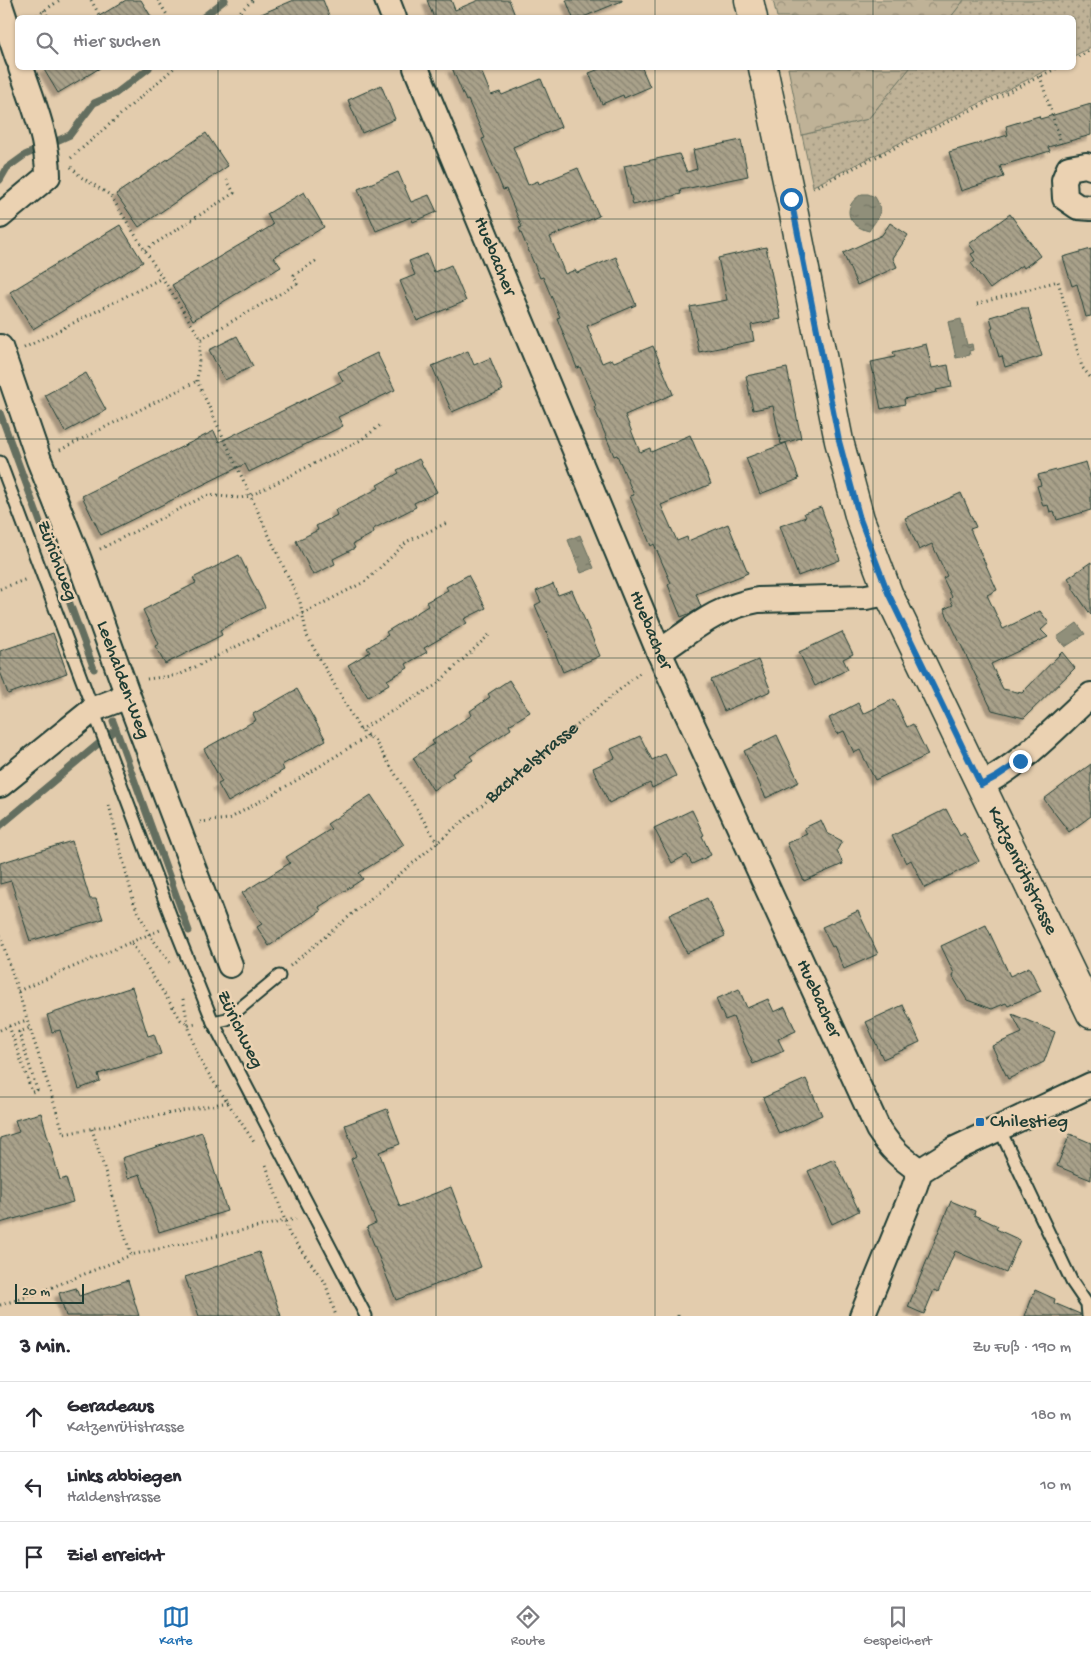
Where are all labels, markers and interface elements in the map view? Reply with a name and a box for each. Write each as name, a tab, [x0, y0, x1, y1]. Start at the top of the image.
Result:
search box	[15, 15, 1076, 70]
icon: search	[33, 29, 61, 57]
text: Hier suchen	[73, 31, 160, 54]
route start	[780, 188, 803, 211]
street label: Huebacher	[468, 213, 522, 301]
street label: Zürichweg	[30, 518, 82, 605]
street label: Huebacher	[623, 587, 678, 675]
street label: Leehalden-Weg	[90, 618, 155, 743]
street label: Bachtelstrasse	[480, 717, 584, 809]
route end	[1009, 750, 1032, 773]
street label: Katzenrütistrasse	[981, 803, 1063, 939]
street label: Huebacher	[790, 956, 847, 1043]
street label: Zürichweg	[210, 987, 268, 1073]
place label: Chilestieg	[990, 1111, 1068, 1134]
marker: Chilestieg	[974, 1116, 986, 1128]
scale bar	[15, 1281, 84, 1304]
text: 20 m	[22, 1284, 50, 1301]
text: 3 Min.	[20, 1336, 72, 1361]
text: Zu Fuß · 190 m	[973, 1339, 1071, 1358]
text: Geradeaus	[67, 1396, 153, 1419]
icon: ahead	[20, 1403, 48, 1431]
text: 180 m	[1032, 1407, 1071, 1426]
text: Katzenrütistrasse	[67, 1419, 184, 1438]
text: Links abbiegen	[67, 1466, 181, 1489]
icon: left	[20, 1473, 48, 1501]
text: 10 m	[1040, 1477, 1071, 1496]
text: Haldenstrasse	[67, 1489, 161, 1508]
icon: arrive	[20, 1543, 48, 1571]
text: Ziel erreicht	[67, 1545, 164, 1568]
tab: Karte	[159, 1603, 193, 1650]
tab: Route	[511, 1603, 545, 1650]
tab: Gespeichert	[863, 1603, 932, 1650]

